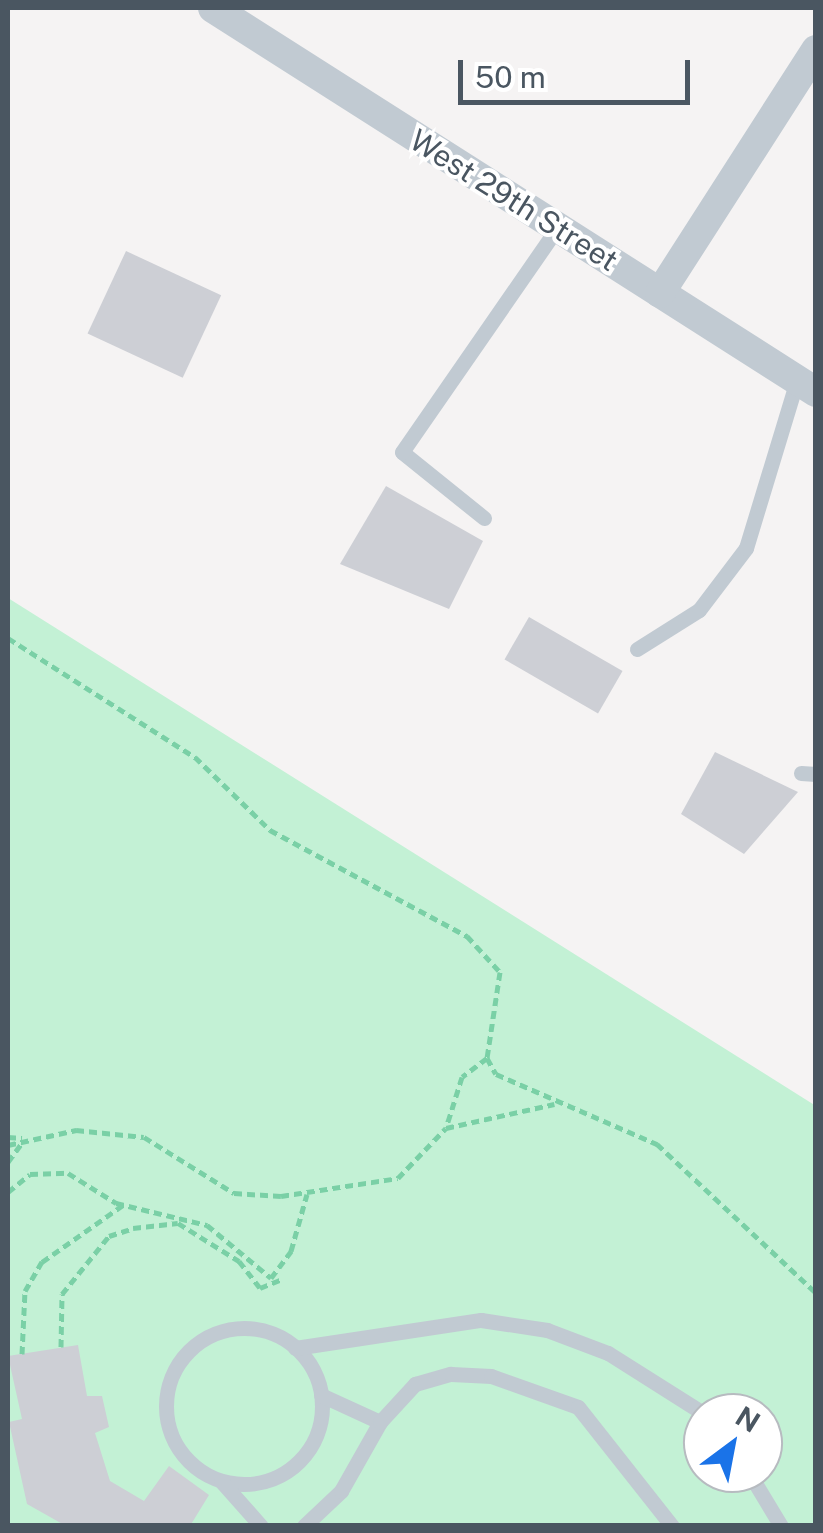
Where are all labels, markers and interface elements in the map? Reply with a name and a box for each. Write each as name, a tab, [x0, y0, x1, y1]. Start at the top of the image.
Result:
scale bar	[463, 40, 696, 102]
text: 50 m	[475, 59, 546, 95]
street label: West 29th Street	[403, 122, 625, 278]
north arrow	[683, 1393, 783, 1493]
text: N	[730, 1399, 766, 1439]

